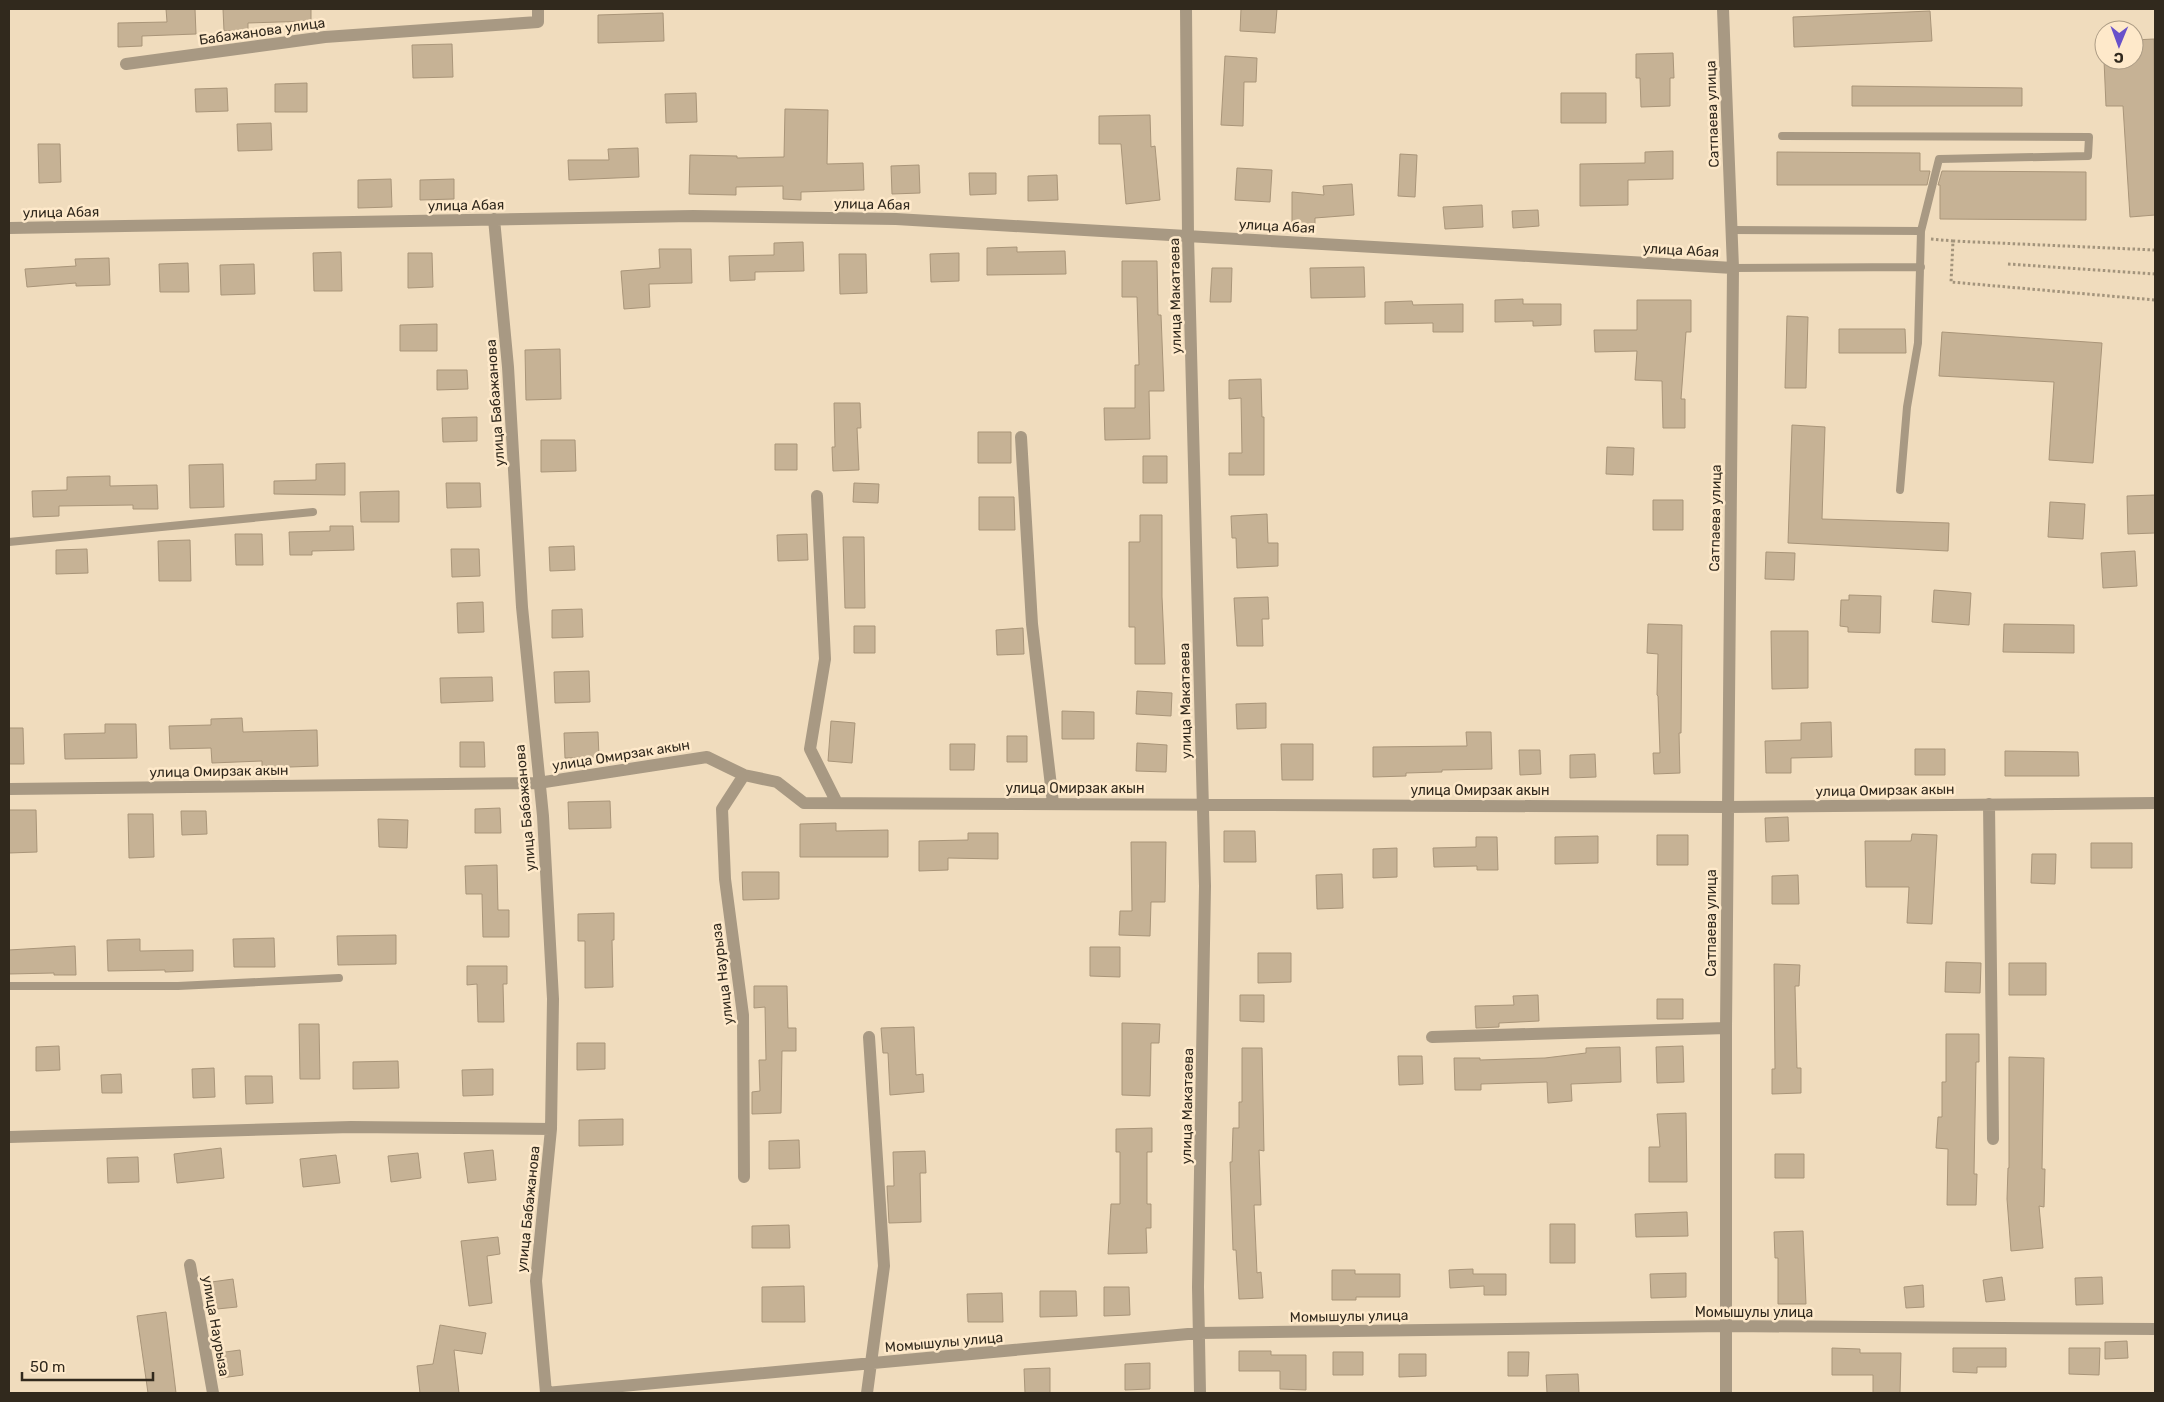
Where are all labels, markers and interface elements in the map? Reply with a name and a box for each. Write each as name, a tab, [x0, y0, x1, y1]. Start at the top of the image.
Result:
street label: Бабажанова улица	[198, 14, 326, 49]
north arrow	[2094, 20, 2144, 70]
text: С	[2114, 49, 2124, 66]
street label: Сатпаева улица	[1702, 60, 1723, 168]
street label: улица Абая	[834, 195, 910, 214]
street label: улица Абая	[428, 196, 504, 215]
street label: улица Абая	[23, 203, 99, 222]
street label: улица Абая	[1238, 216, 1316, 237]
street label: улица Макатаева	[1166, 238, 1185, 354]
street label: улица Абая	[1642, 240, 1720, 261]
street label: улица Бабажанова	[483, 339, 508, 467]
street label: Сатпаева улица	[1706, 464, 1725, 572]
street label: улица Макатаева	[1176, 643, 1195, 759]
street label: улица Омирзак акын	[551, 736, 691, 775]
street label: улица Бабажанова	[511, 744, 540, 872]
street label: улица Омирзак акын	[149, 762, 289, 781]
street label: улица Омирзак акын	[1005, 780, 1145, 797]
street label: улица Омирзак акын	[1815, 781, 1955, 800]
street label: улица Омирзак акын	[1410, 782, 1550, 799]
street label: Сатпаева улица	[1703, 869, 1720, 977]
street label: улица Наурыза	[708, 922, 737, 1026]
street label: улица Макатаева	[1178, 1048, 1197, 1164]
street label: улица Бабажанова	[513, 1145, 544, 1273]
street label: улица Наурыза	[198, 1274, 233, 1378]
street label: Момышулы улица	[1695, 1304, 1813, 1321]
street label: Момышулы улица	[1290, 1307, 1408, 1326]
street label: Момышулы улица	[884, 1329, 1004, 1356]
scale bar	[22, 1350, 154, 1382]
text: 50 m	[30, 1358, 65, 1376]

